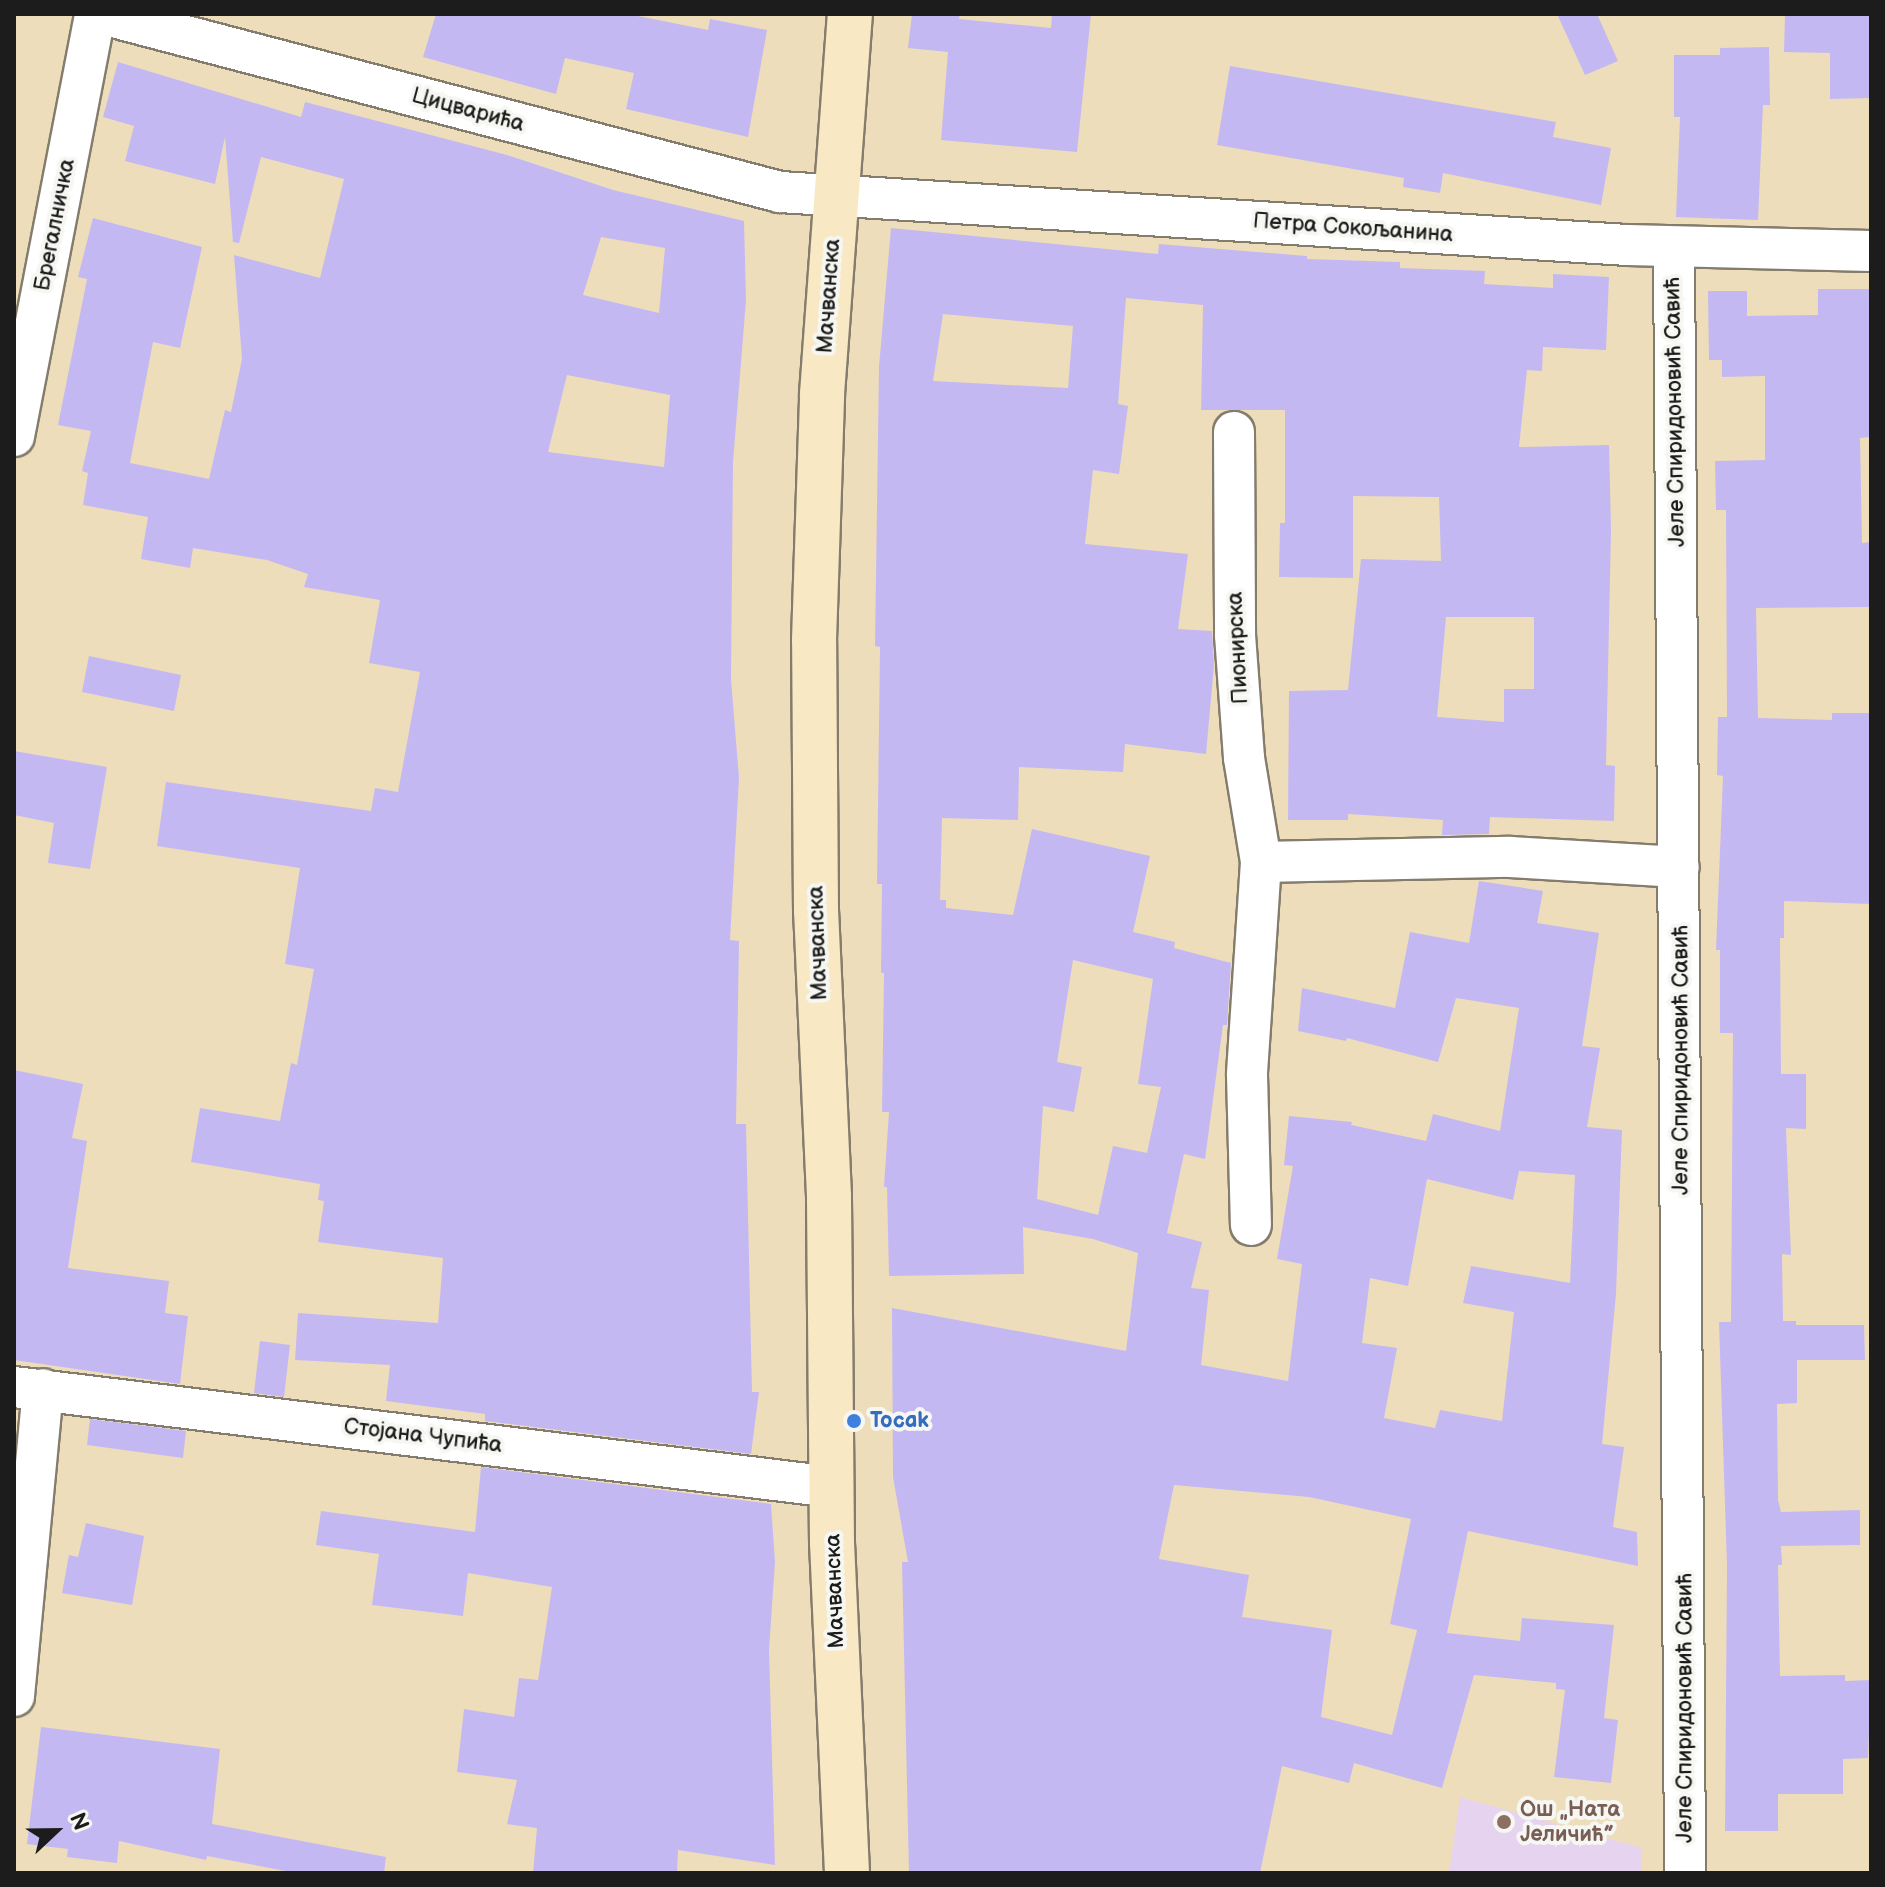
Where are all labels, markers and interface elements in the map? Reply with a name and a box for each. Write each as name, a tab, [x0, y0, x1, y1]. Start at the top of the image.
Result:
street label: Цицварића	[409, 82, 527, 138]
street label: Брегалничка	[29, 157, 81, 293]
street label: Петра Сокољанина	[1252, 208, 1454, 248]
street label: Мачванска	[812, 238, 846, 354]
street label: Јеле Спиридоновић Савић	[1659, 277, 1691, 547]
street label: Пионирска	[1222, 591, 1254, 705]
street label: Мачванска	[803, 885, 833, 1001]
street label: Јеле Спиридоновић Савић	[1668, 925, 1694, 1195]
place label: Tocak	[870, 1408, 929, 1434]
marker: Tocak	[845, 1412, 863, 1430]
street label: Стојана Чупића	[342, 1413, 504, 1459]
street label: Мачванска	[820, 1533, 850, 1649]
street label: Јеле Спиридоновић Савић	[1672, 1573, 1698, 1843]
north arrow	[16, 1791, 96, 1871]
place label: Ош „Ната Јеличић”	[1520, 1796, 1620, 1848]
text: N	[63, 1809, 94, 1835]
marker: Ош „Ната Јеличић”	[1495, 1813, 1513, 1831]

